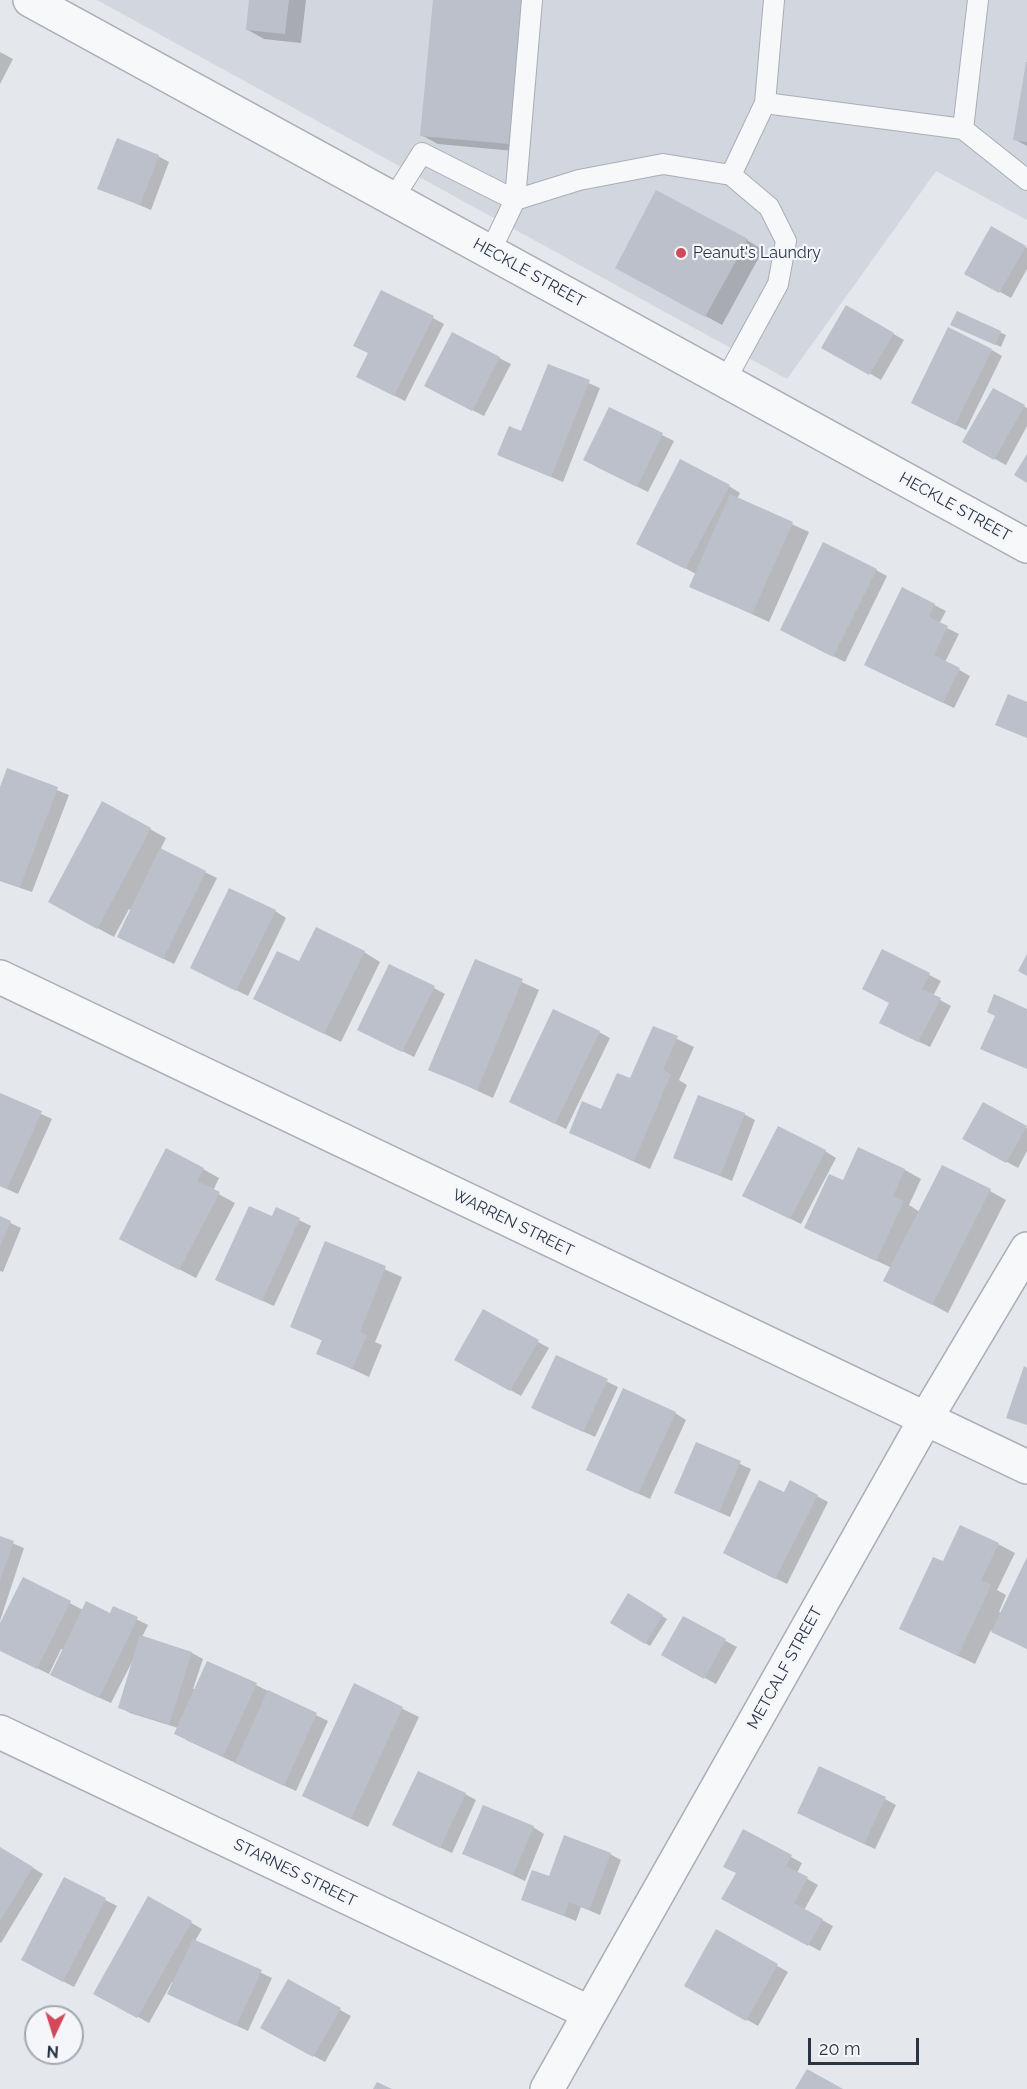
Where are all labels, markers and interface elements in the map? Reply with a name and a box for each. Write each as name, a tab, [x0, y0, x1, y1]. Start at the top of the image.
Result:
street label: HECKLE STREET	[470, 234, 588, 312]
place label: Peanut's Laundry	[693, 243, 821, 263]
marker: Peanut's Laundry	[674, 246, 688, 260]
street label: HECKLE STREET	[896, 468, 1014, 546]
street label: WARREN STREET	[449, 1185, 577, 1261]
street label: METCALF STREET	[743, 1604, 827, 1732]
street label: STARNES STREET	[230, 1835, 360, 1911]
north arrow	[24, 2005, 84, 2065]
scale bar	[811, 2026, 922, 2064]
text: 20 m	[819, 2038, 861, 2059]
text: N	[46, 2042, 60, 2061]

